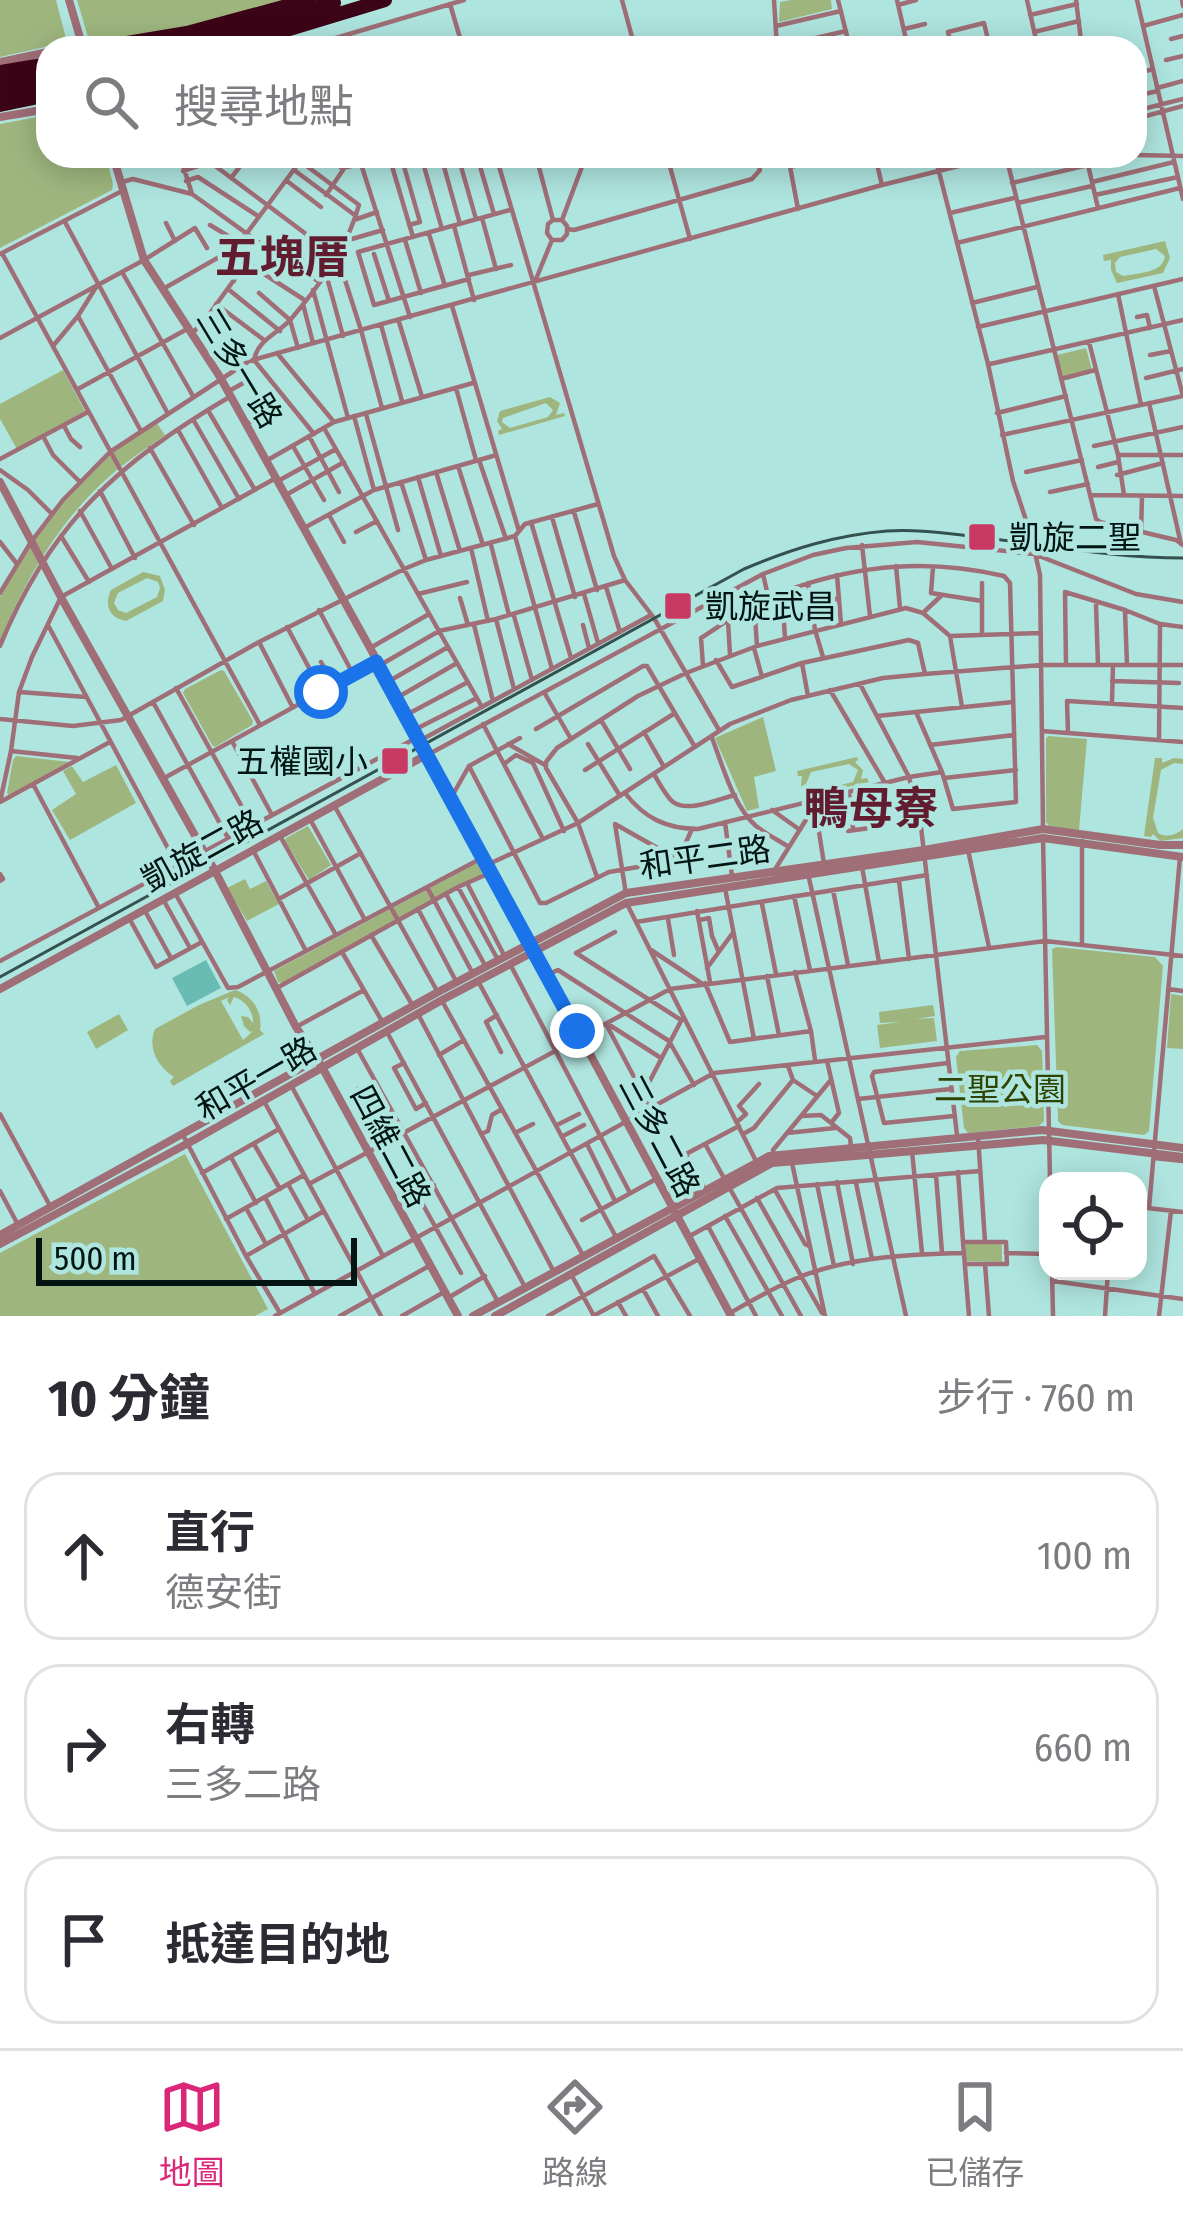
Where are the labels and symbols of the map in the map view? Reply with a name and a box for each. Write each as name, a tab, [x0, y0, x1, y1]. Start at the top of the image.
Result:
district label: 五塊厝	[214, 231, 350, 285]
street label: 三多一路	[188, 302, 290, 435]
place label: 凱旋二聖	[1009, 518, 1141, 558]
marker: 凱旋二聖	[966, 521, 998, 553]
place label: 凱旋武昌	[705, 587, 837, 627]
marker: 凱旋武昌	[662, 590, 694, 622]
route start	[294, 665, 348, 719]
place label: 五權國小	[236, 742, 368, 782]
marker: 五權國小	[379, 745, 411, 777]
district label: 鴨母寮	[803, 782, 939, 836]
street label: 凱旋二路	[135, 801, 270, 900]
street label: 和平二路	[637, 829, 773, 887]
route end	[550, 1004, 604, 1058]
street label: 和平一路	[189, 1029, 324, 1129]
street label: 三多二路	[610, 1069, 708, 1204]
park label: 二聖公園	[934, 1070, 1066, 1110]
street label: 四維二路	[341, 1079, 439, 1214]
scale bar	[36, 1232, 357, 1285]

